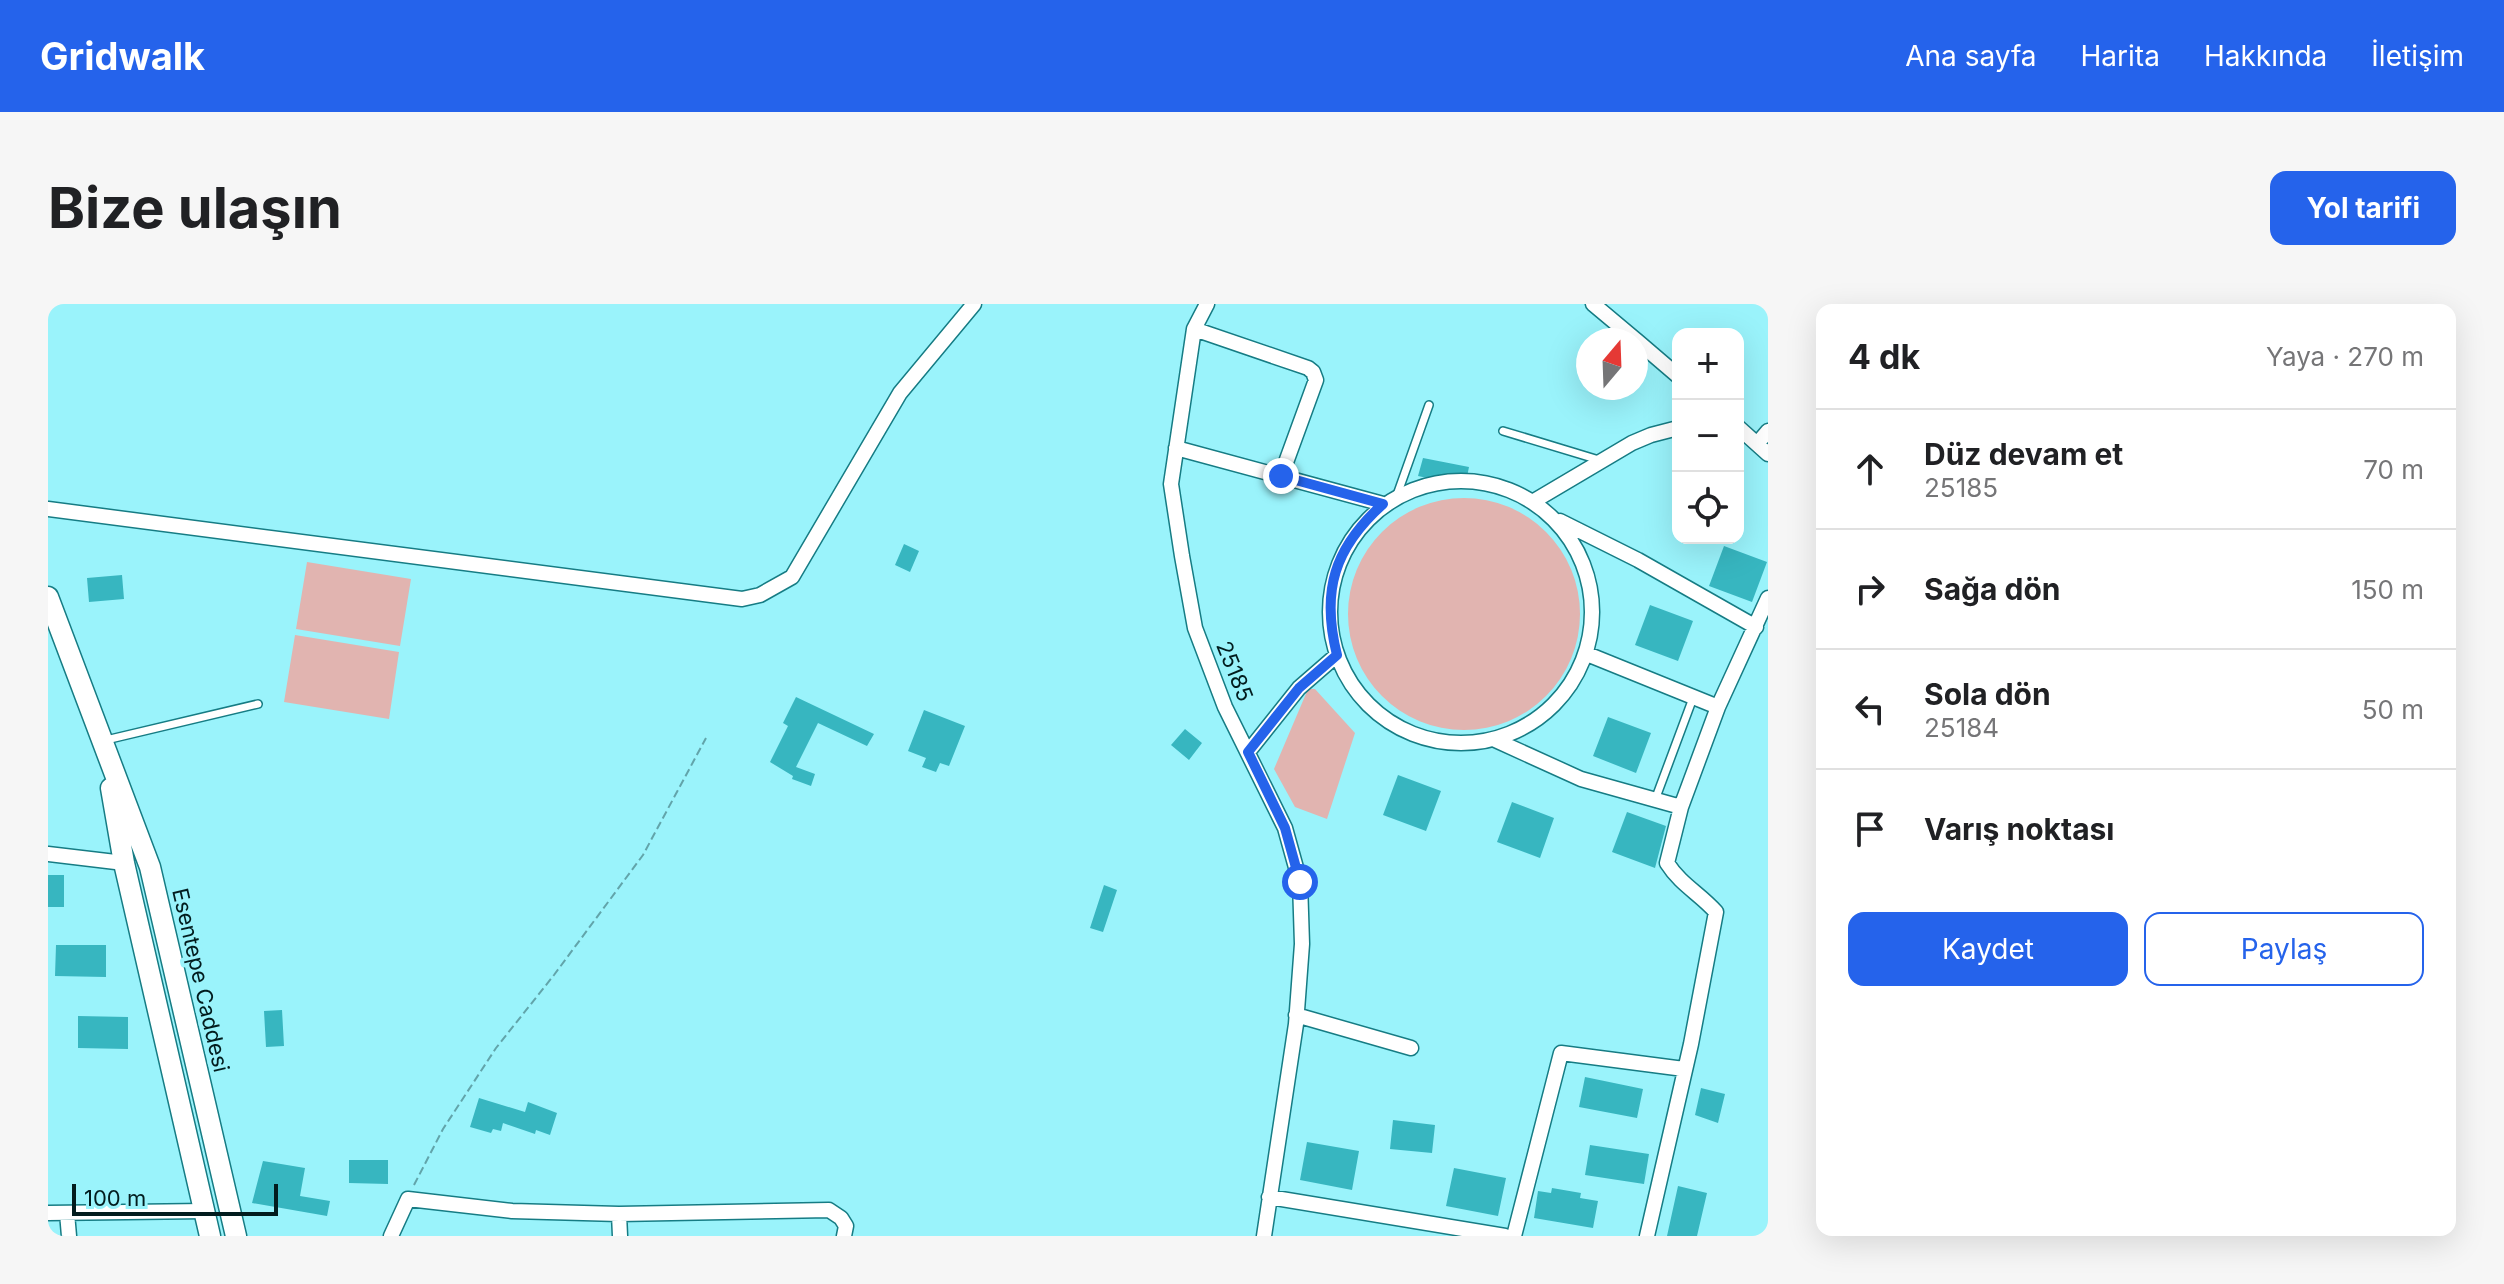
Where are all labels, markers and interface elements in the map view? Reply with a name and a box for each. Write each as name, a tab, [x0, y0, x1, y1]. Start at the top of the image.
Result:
text: Gridwalk	[40, 33, 205, 79]
text: Ana sayfa	[1905, 39, 2037, 73]
text: Harita	[2081, 39, 2160, 73]
text: Hakkında	[2204, 39, 2327, 73]
text: İletişim	[2371, 39, 2464, 73]
button: Yol tarifi	[2270, 171, 2456, 245]
text: Bize ulaşın	[48, 174, 342, 242]
north arrow	[1576, 328, 1648, 400]
map controls	[1672, 328, 1744, 544]
button: +	[1672, 328, 1744, 400]
text: 4 dk	[1848, 336, 1920, 377]
text: Yaya · 270 m	[2266, 341, 2424, 372]
button: −	[1672, 400, 1744, 472]
text: Düz devam et	[1924, 436, 2123, 472]
icon: ahead	[1848, 447, 1892, 491]
text: 70 m	[2363, 454, 2424, 485]
route end	[1263, 458, 1299, 494]
button: locate	[1672, 472, 1744, 544]
text: 25185	[1924, 472, 1998, 503]
icon: right	[1848, 567, 1892, 611]
text: Sağa dön	[1924, 571, 2061, 607]
text: 150 m	[2351, 574, 2424, 605]
street label: 25185	[1211, 637, 1259, 705]
text: Sola dön	[1924, 676, 2051, 712]
icon: left	[1848, 687, 1892, 731]
text: 50 m	[2362, 694, 2424, 725]
text: 25184	[1924, 712, 1999, 743]
icon: arrive	[1848, 807, 1892, 851]
text: Varış noktası	[1924, 811, 2114, 847]
route start	[1282, 864, 1318, 900]
street label: Esentepe Caddesi	[167, 885, 235, 1075]
button: Kaydet	[1848, 912, 2128, 986]
button: Paylaş	[2144, 912, 2424, 986]
scale bar	[72, 1180, 278, 1216]
text: 100 m	[84, 1185, 146, 1211]

